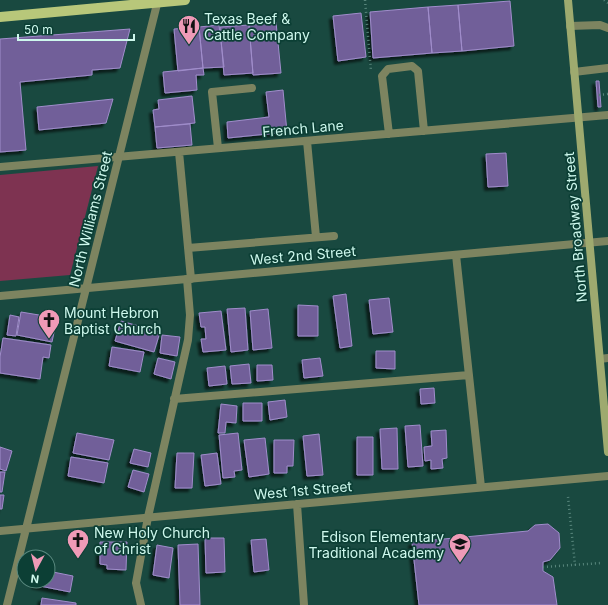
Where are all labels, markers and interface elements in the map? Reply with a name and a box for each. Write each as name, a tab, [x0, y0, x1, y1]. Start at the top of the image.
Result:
place label: Texas Beef & Cattle Company	[204, 10, 310, 43]
restaurant icon: Texas Beef & Cattle Company	[176, 13, 202, 46]
scale bar	[18, 16, 134, 42]
text: 50 m	[24, 22, 53, 37]
street label: French Lane	[262, 116, 344, 140]
street label: North Williams Street	[65, 149, 115, 289]
street label: North Broadway Street	[560, 151, 590, 303]
street label: West 2nd Street	[249, 242, 357, 268]
place label: Mount Hebron Baptist Church	[64, 304, 162, 337]
church icon: Mount Hebron Baptist Church	[36, 307, 62, 340]
street label: West 1st Street	[253, 477, 353, 503]
place label: New Holy Church of Christ	[94, 524, 210, 557]
church icon: New Holy Church of Christ	[65, 527, 91, 560]
place label: Edison Elementary Traditional Academy	[309, 528, 444, 561]
school or university icon: Edison Elementary Traditional Academy	[447, 531, 473, 564]
north arrow	[16, 549, 56, 589]
text: N	[30, 571, 40, 586]

